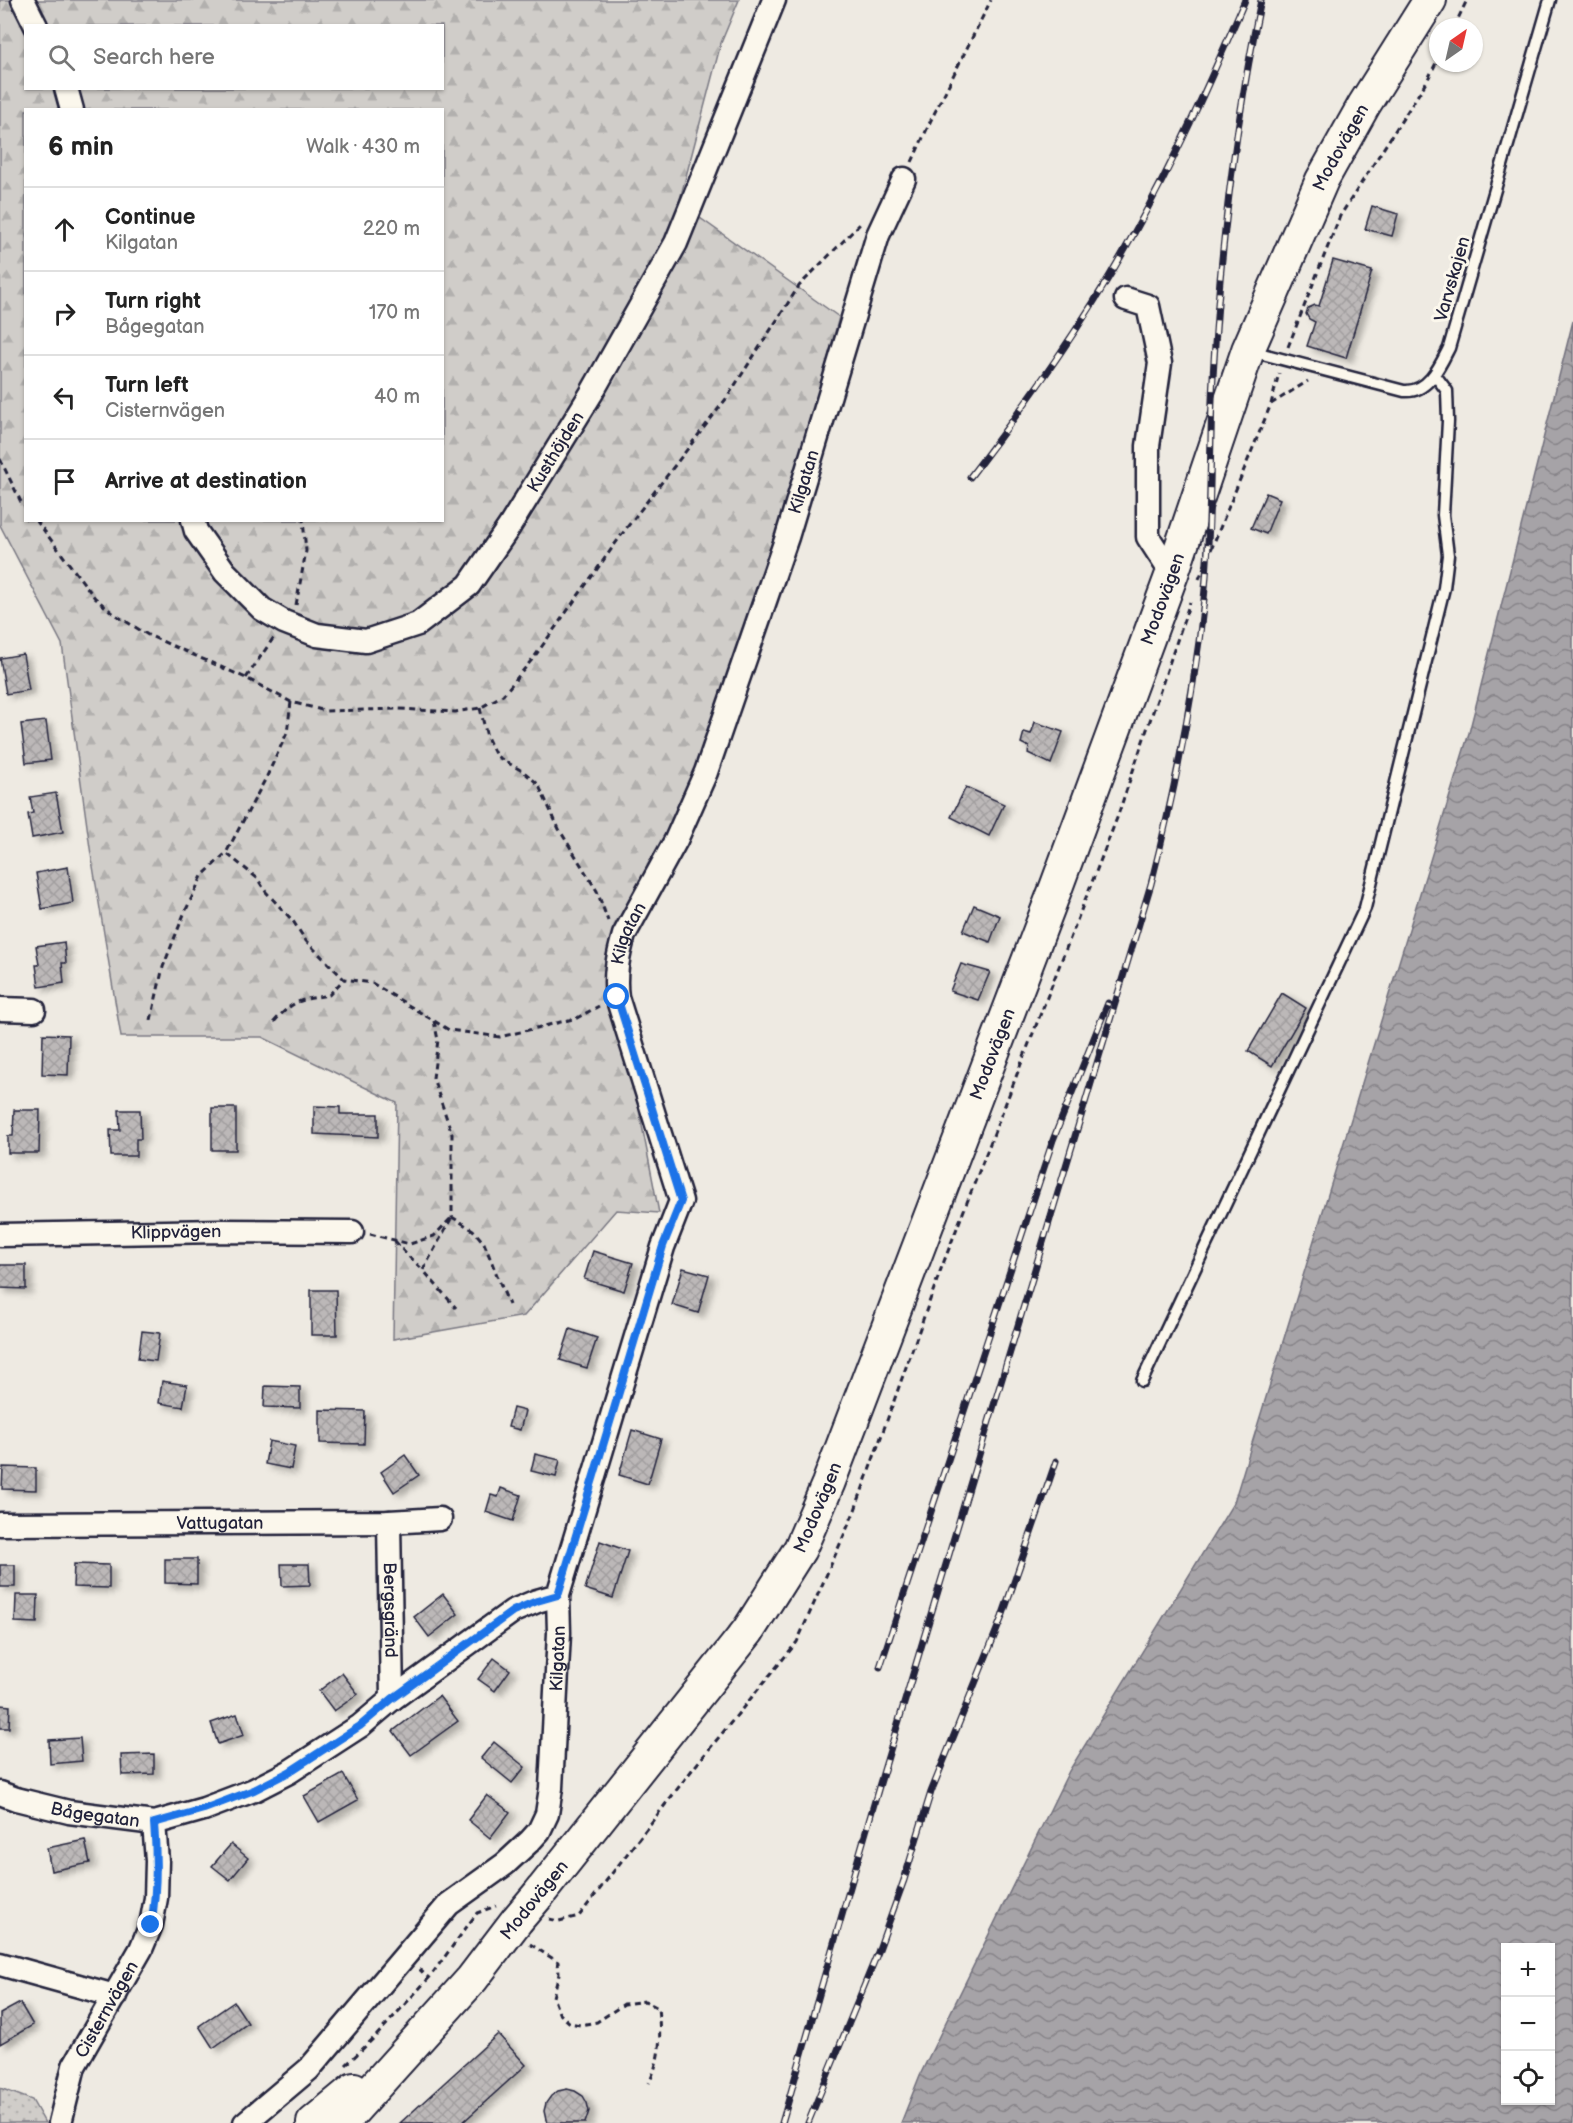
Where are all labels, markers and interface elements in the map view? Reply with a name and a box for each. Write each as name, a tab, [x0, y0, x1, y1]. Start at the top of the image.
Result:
north arrow	[1429, 18, 1483, 72]
search box	[24, 24, 444, 90]
icon: search	[45, 41, 78, 74]
text: Search here	[93, 44, 215, 71]
street label: Modovägen	[1309, 101, 1373, 194]
text: 6 min	[48, 132, 114, 163]
text: Walk · 430 m	[306, 135, 420, 159]
text: Continue	[105, 204, 195, 231]
icon: ahead	[48, 213, 81, 246]
text: 220 m	[363, 217, 420, 241]
text: Kilgatan	[105, 231, 178, 255]
street label: Varvskajen	[1430, 234, 1475, 324]
text: Turn right	[105, 288, 201, 315]
icon: right	[48, 297, 81, 330]
text: 170 m	[369, 301, 420, 325]
text: Bågegatan	[105, 315, 205, 339]
text: Turn left	[105, 372, 189, 399]
icon: left	[48, 381, 81, 414]
text: 40 m	[374, 385, 420, 409]
text: Cisternvägen	[105, 399, 225, 423]
street label: Kusthöjden	[523, 408, 589, 496]
street label: Kilgatan	[785, 448, 824, 517]
icon: arrive	[48, 465, 81, 498]
text: Arrive at destination	[105, 468, 307, 495]
street label: Modovägen	[1137, 551, 1189, 648]
street label: Kilgatan	[607, 899, 651, 966]
route start	[603, 983, 629, 1009]
street label: Modovägen	[966, 1006, 1020, 1103]
street label: Klippvägen	[131, 1221, 221, 1244]
street label: Modovägen	[790, 1460, 846, 1556]
street label: Vattugatan	[176, 1513, 264, 1534]
street label: Bergsgränd	[379, 1562, 401, 1658]
street label: Kilgatan	[546, 1626, 570, 1692]
street label: Bågegatan	[48, 1798, 141, 1832]
street label: Modovägen	[496, 1856, 573, 1944]
route end	[137, 1911, 163, 1937]
map controls	[1501, 1943, 1555, 2105]
button: +	[1501, 1943, 1555, 1997]
street label: Cisternvägen	[71, 1957, 143, 2062]
button: −	[1501, 1997, 1555, 2051]
button: locate	[1501, 2051, 1555, 2105]

